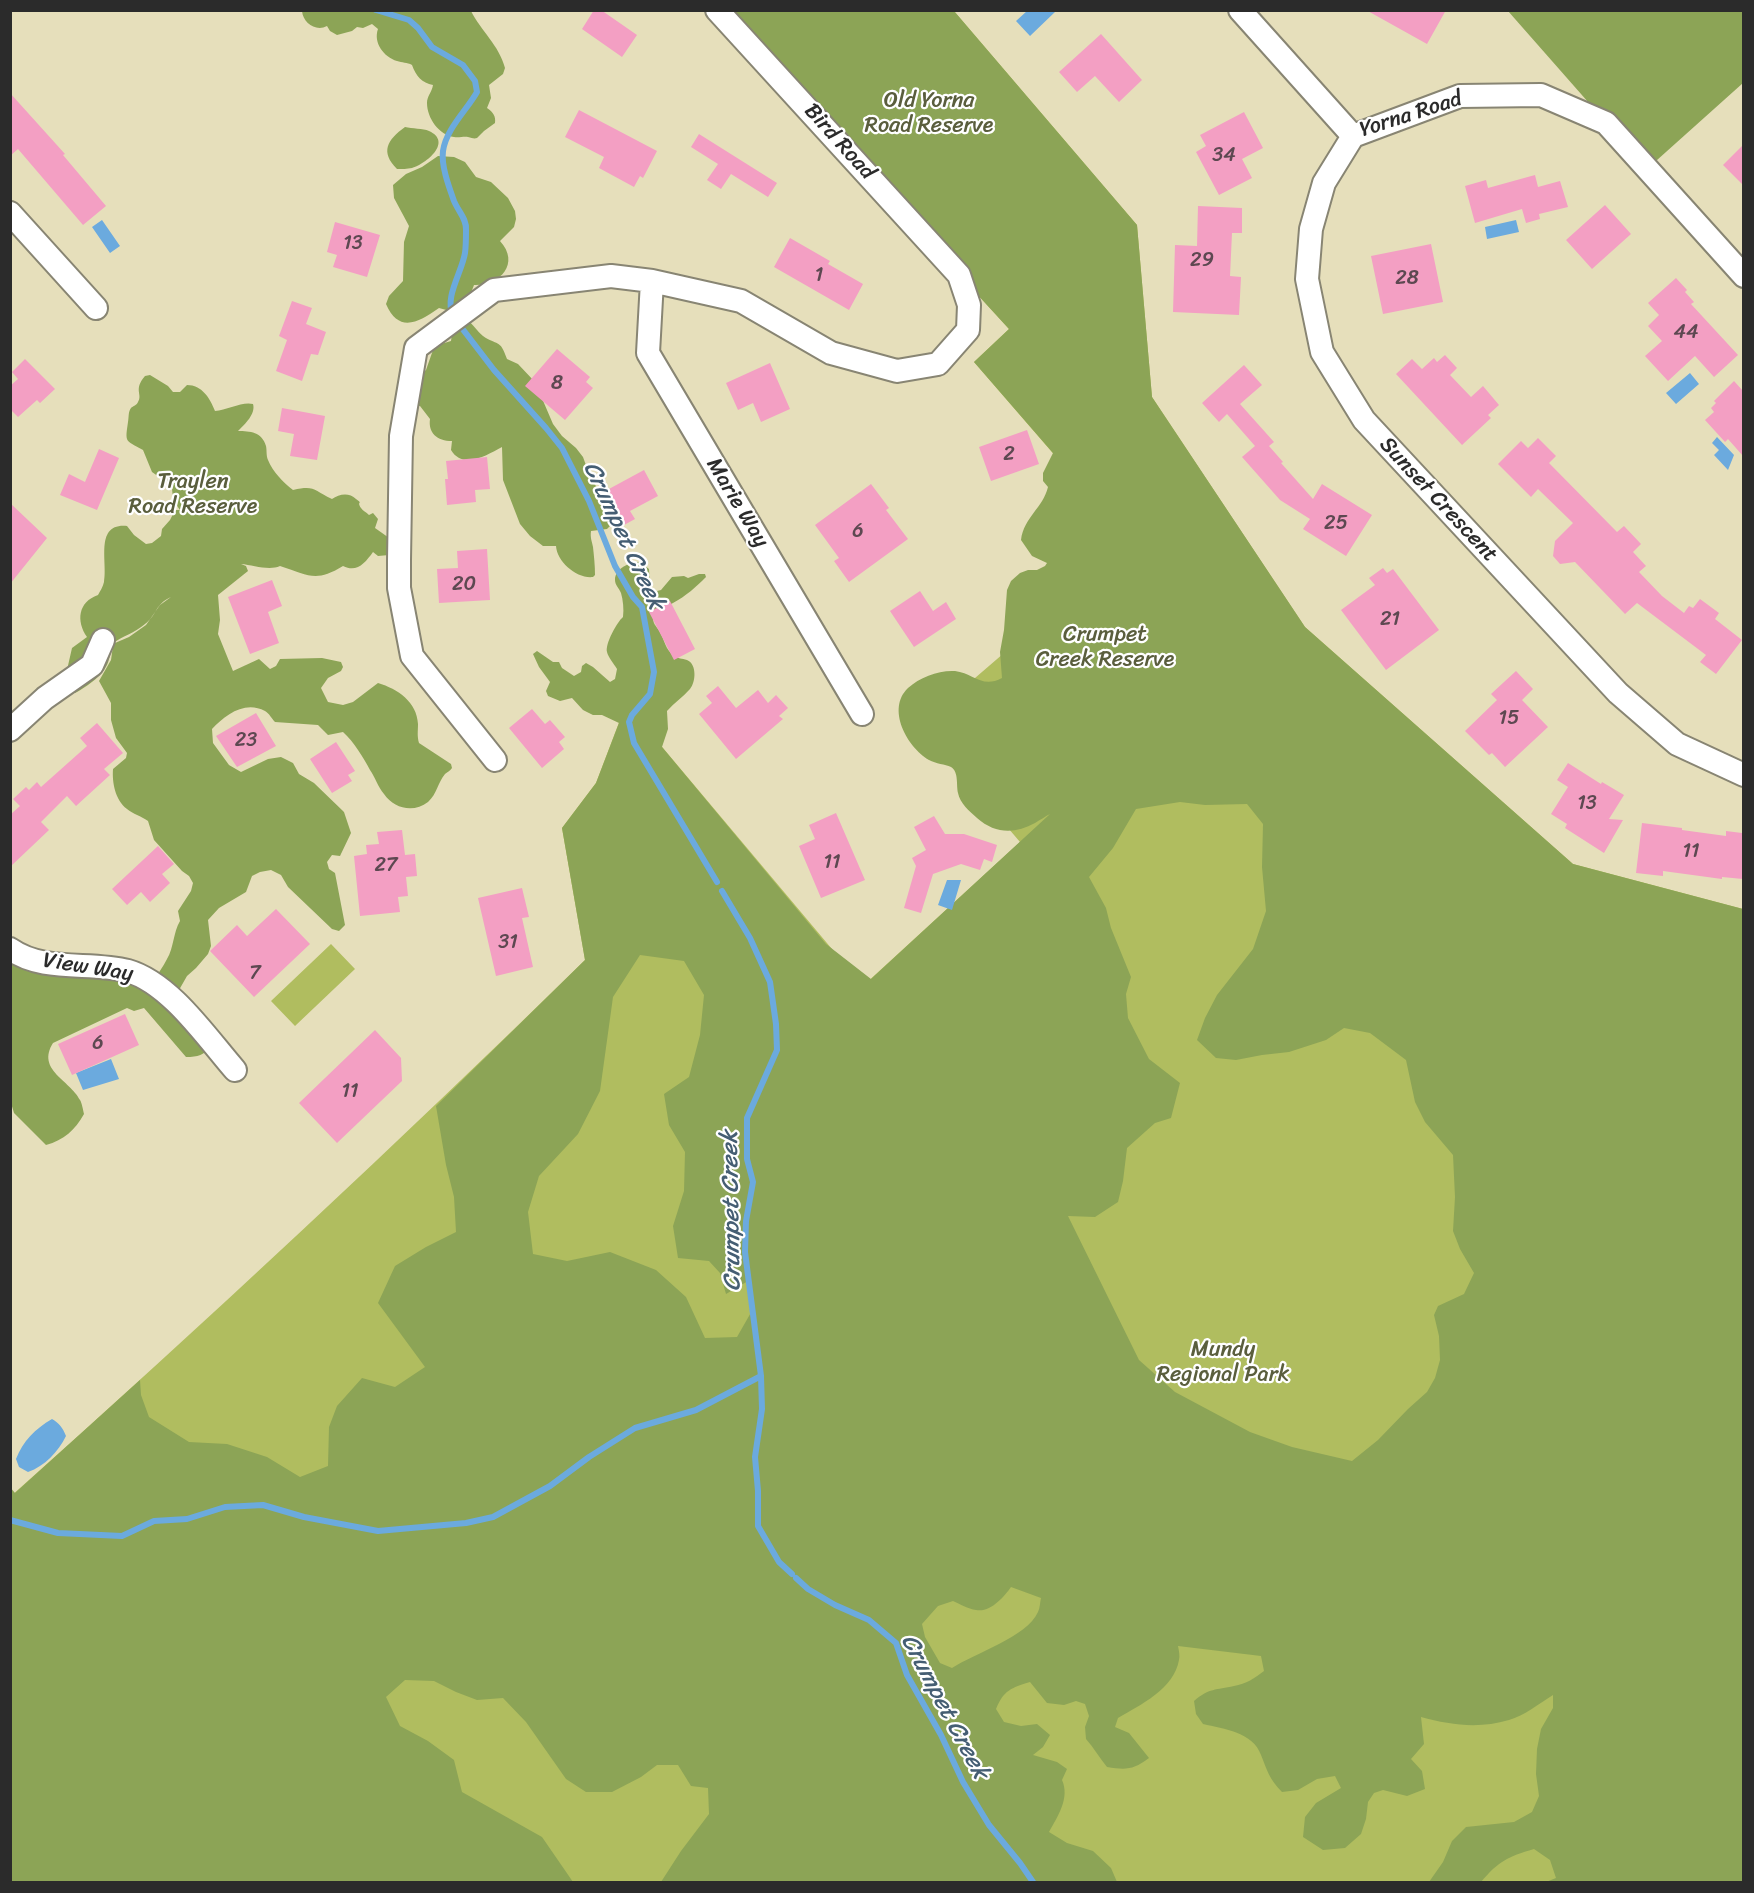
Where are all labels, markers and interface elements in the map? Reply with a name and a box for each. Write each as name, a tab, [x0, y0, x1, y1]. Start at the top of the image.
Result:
street label: Yorna Road	[1357, 86, 1465, 144]
park label: Old Yorna Road Reserve	[865, 88, 993, 140]
street label: Bird Road	[798, 98, 880, 186]
house number: 34	[1212, 144, 1236, 168]
house number: 13	[343, 232, 363, 256]
house number: 29	[1190, 249, 1214, 273]
house number: 1	[815, 264, 823, 288]
house number: 28	[1395, 267, 1419, 291]
house number: 44	[1674, 321, 1698, 345]
house number: 8	[551, 372, 563, 396]
street label: Sunset Crescent	[1373, 432, 1503, 568]
house number: 2	[1003, 443, 1015, 467]
street label: Marie Way	[700, 453, 774, 553]
water label: Crumpet Creek	[576, 457, 670, 615]
park label: Traylen Road Reserve	[129, 469, 257, 520]
house number: 25	[1324, 512, 1348, 536]
house number: 6	[852, 520, 864, 544]
house number: 20	[452, 573, 476, 597]
house number: 21	[1380, 608, 1400, 632]
park label: Crumpet Creek Reserve	[1036, 622, 1174, 674]
house number: 15	[1499, 707, 1519, 731]
house number: 23	[235, 729, 257, 753]
house number: 13	[1577, 792, 1597, 816]
house number: 11	[1682, 840, 1700, 864]
house number: 11	[823, 851, 841, 875]
house number: 27	[375, 854, 397, 878]
house number: 31	[498, 931, 518, 955]
street label: View Way	[41, 948, 135, 988]
house number: 7	[249, 962, 261, 986]
house number: 6	[92, 1032, 104, 1056]
house number: 11	[341, 1080, 359, 1104]
water label: Crumpet Creek	[716, 1131, 748, 1291]
park label: Mundy Regional Park	[1157, 1337, 1289, 1388]
water label: Crumpet Creek	[894, 1630, 994, 1784]

